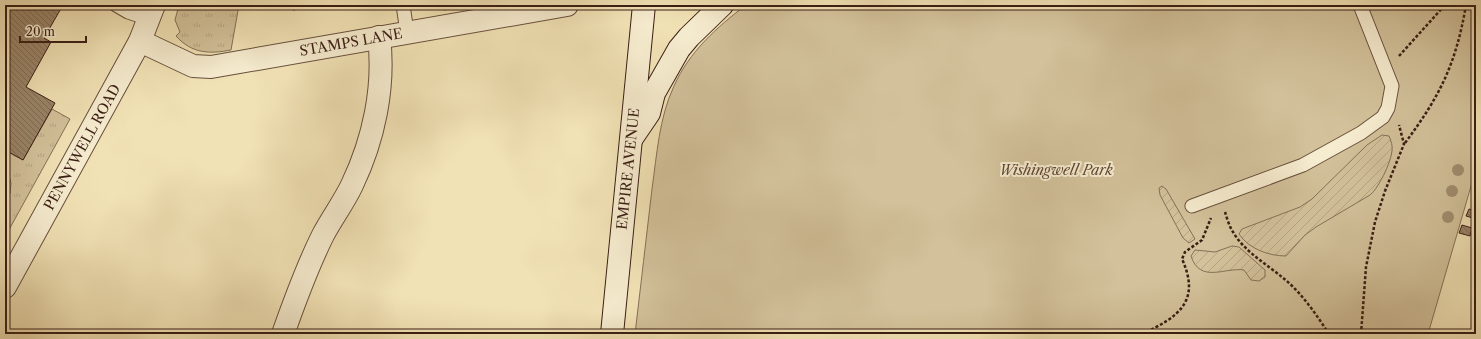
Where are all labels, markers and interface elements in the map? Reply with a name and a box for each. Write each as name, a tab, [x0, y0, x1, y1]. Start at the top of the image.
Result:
scale bar	[20, 18, 86, 44]
text: 20 m	[26, 24, 55, 39]
street label: STAMPS LANE	[298, 24, 404, 60]
street label: PENNYWELL ROAD	[40, 81, 124, 213]
street label: EMPIRE AVENUE	[613, 107, 643, 231]
park label: Wishingwell Park	[999, 161, 1113, 179]

